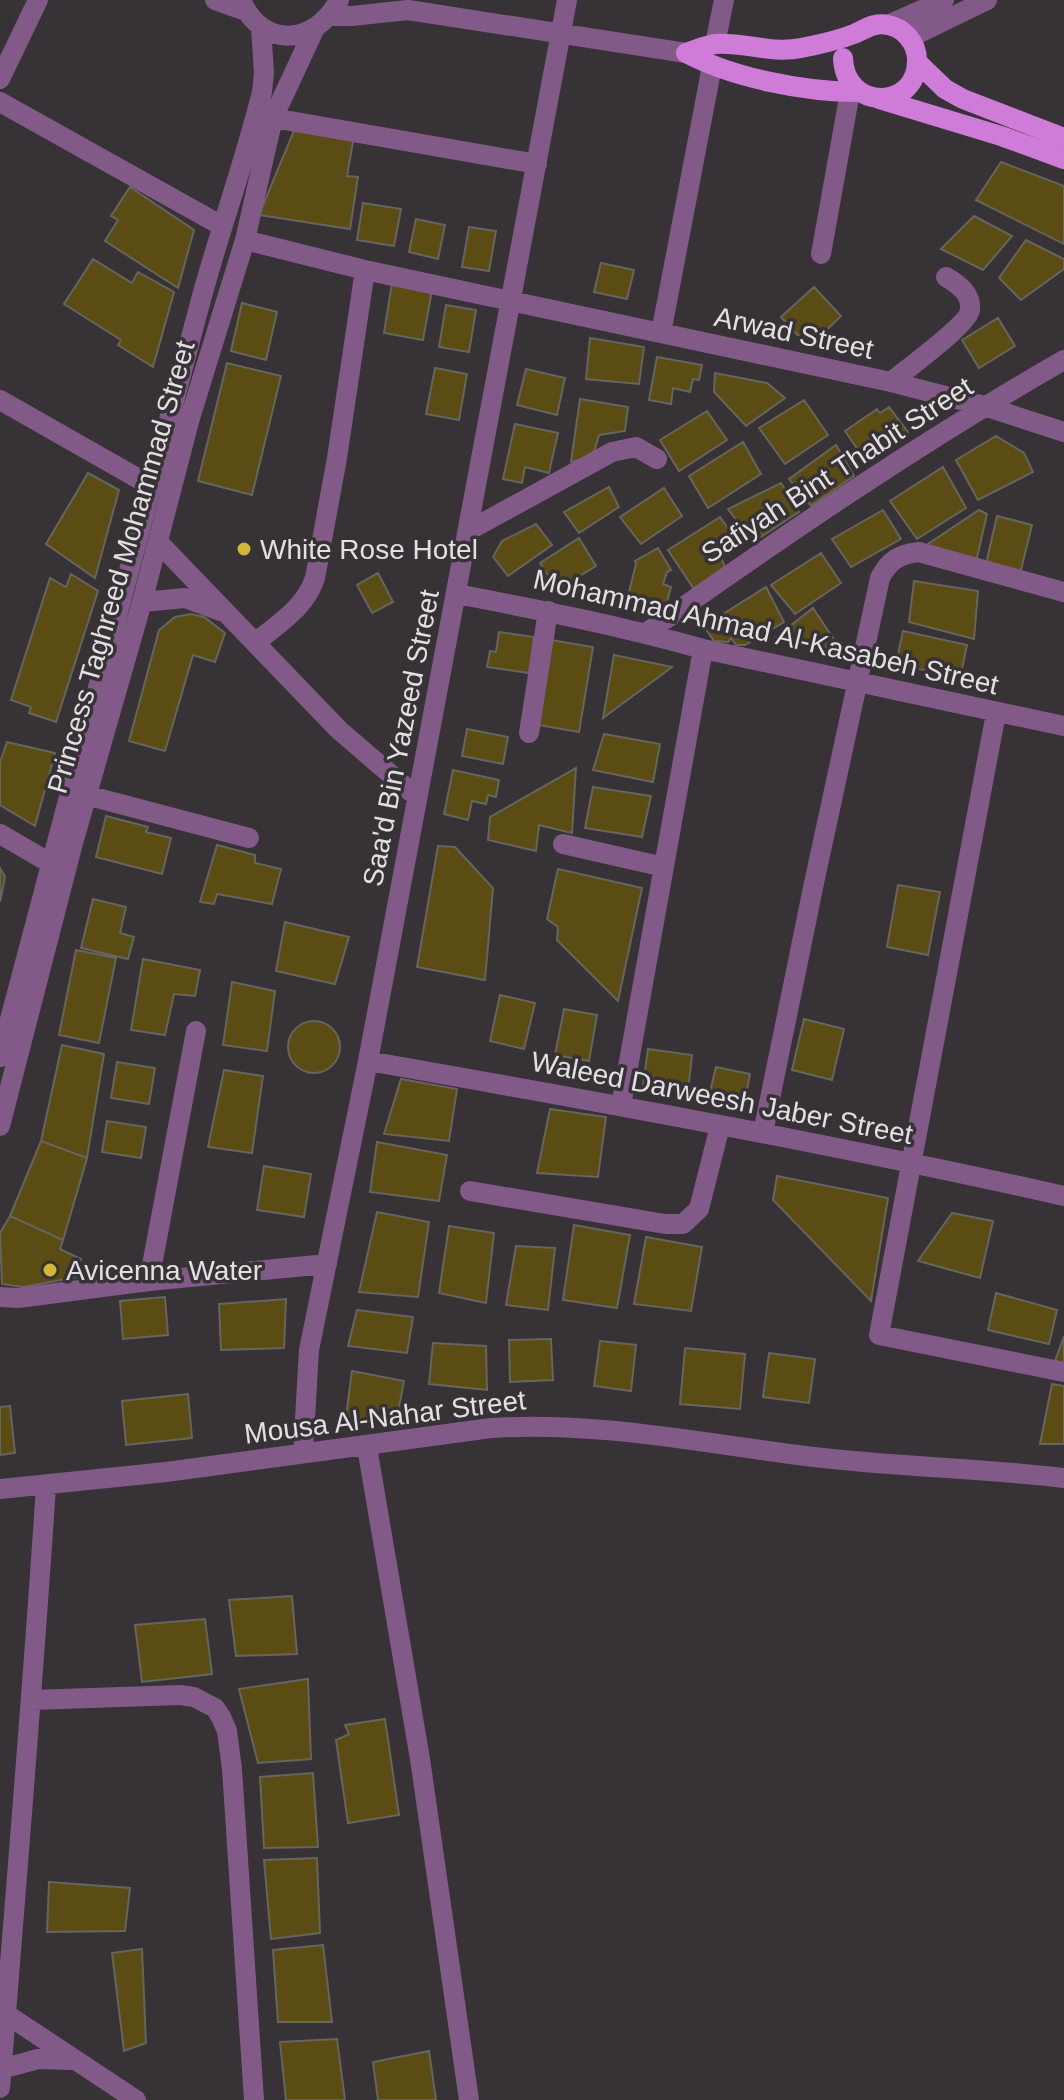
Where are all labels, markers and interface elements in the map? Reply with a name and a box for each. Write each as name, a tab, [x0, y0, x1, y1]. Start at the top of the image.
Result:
street label: Arwad Street	[712, 301, 877, 365]
street label: Princess Taghreed Mohammad Street	[41, 337, 201, 797]
street label: Safiyah Bint Thabit Street	[696, 371, 979, 569]
place label: White Rose Hotel	[260, 534, 478, 565]
marker: White Rose Hotel	[235, 540, 253, 558]
street label: Mohammad Ahmad Al-Kasabeh Street	[530, 563, 1002, 701]
street label: Saa'd Bin Yazeed Street	[357, 587, 445, 889]
street label: Waleed Darweesh Jaber Street	[529, 1046, 916, 1150]
place label: Avicenna Water	[66, 1255, 262, 1286]
marker: Avicenna Water	[41, 1261, 59, 1279]
street label: Mousa Al-Nahar Street	[243, 1384, 528, 1450]

